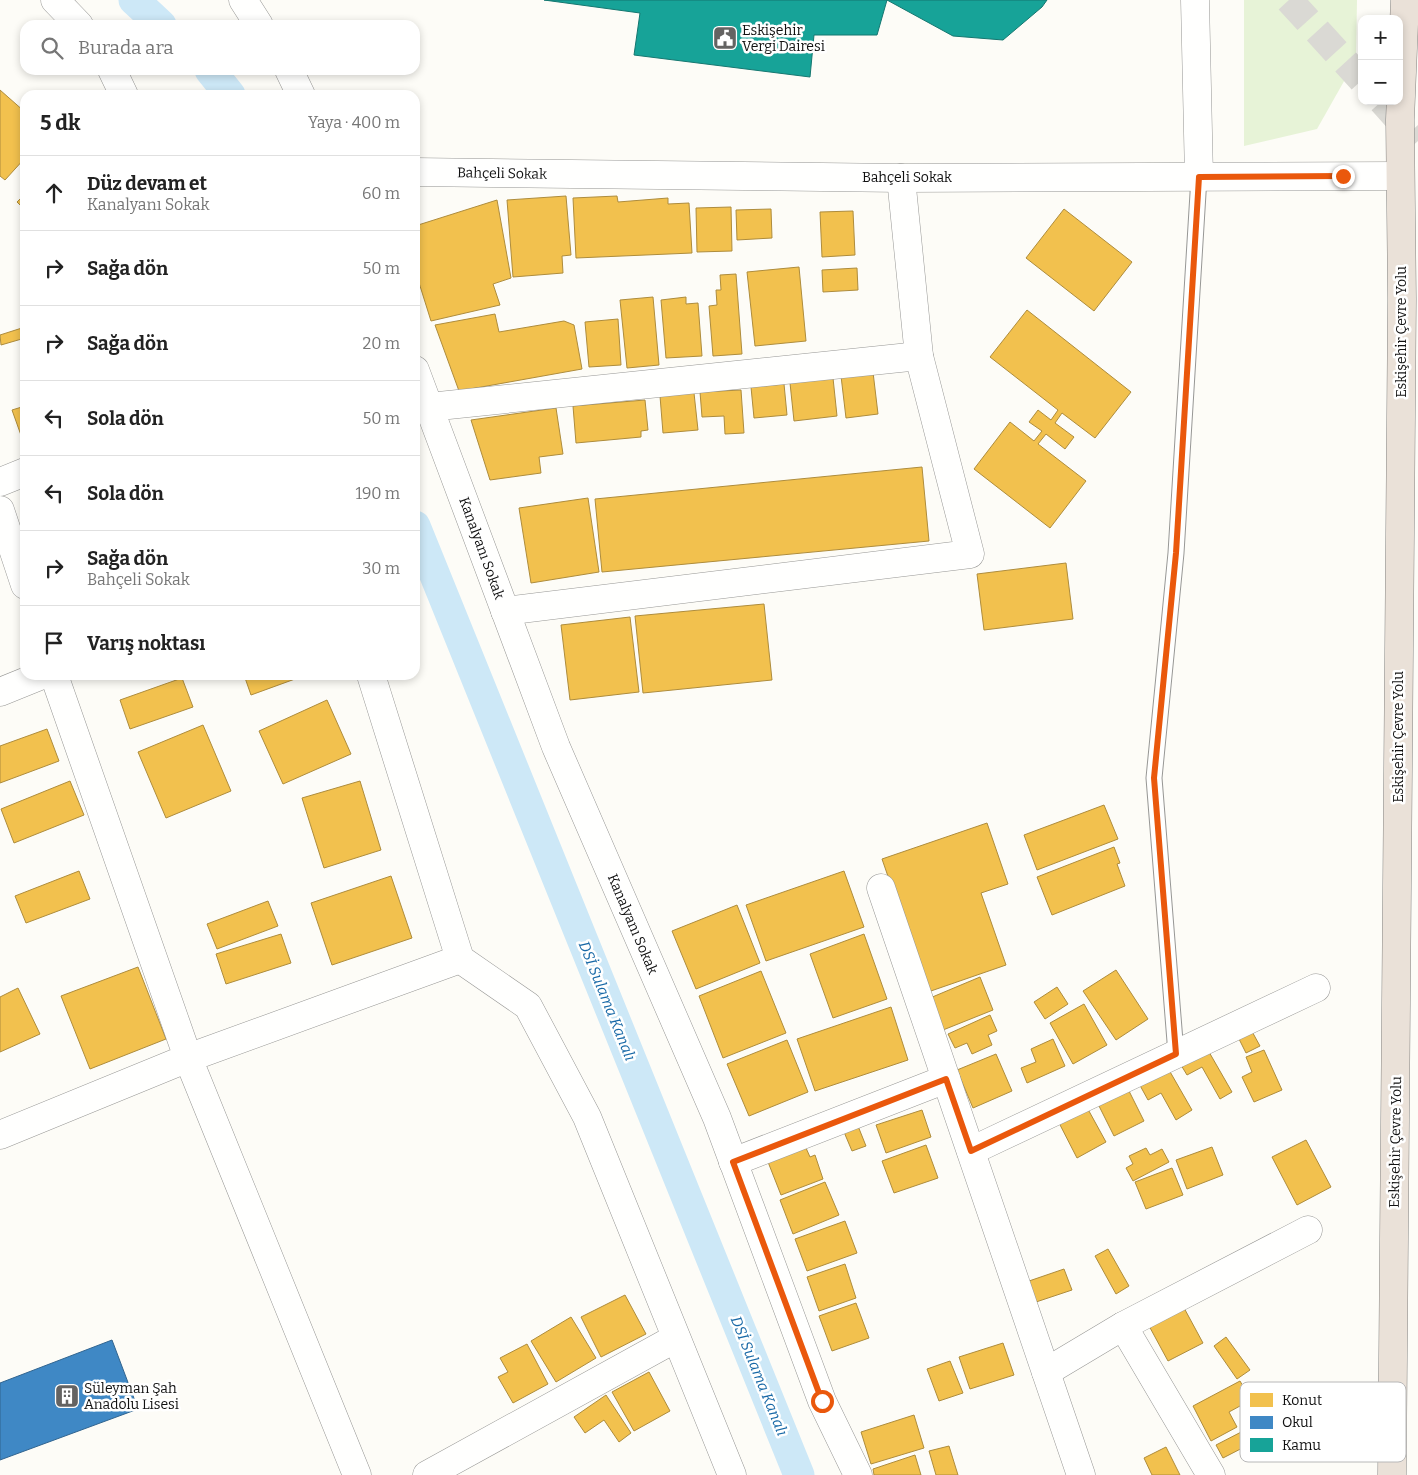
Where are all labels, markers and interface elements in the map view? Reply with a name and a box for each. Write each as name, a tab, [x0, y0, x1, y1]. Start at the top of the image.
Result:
map controls	[1358, 15, 1403, 105]
button: +	[1358, 15, 1403, 60]
search box	[20, 20, 420, 75]
place label: Eskişehir Vergi Dairesi	[742, 22, 825, 55]
public building icon: Eskişehir Vergi Dairesi	[712, 25, 738, 51]
icon: search	[38, 34, 66, 62]
text: Burada ara	[78, 36, 174, 59]
button: −	[1358, 60, 1403, 105]
text: 5 dk	[40, 110, 80, 136]
text: Yaya · 400 m	[308, 113, 400, 132]
street label: Bahçeli Sokak	[457, 164, 547, 183]
route end	[1332, 165, 1355, 188]
street label: Bahçeli Sokak	[862, 169, 952, 186]
text: Düz devam et	[87, 172, 207, 195]
icon: ahead	[40, 179, 68, 207]
text: 60 m	[362, 184, 400, 203]
text: Kanalyanı Sokak	[87, 195, 210, 214]
icon: right	[40, 254, 68, 282]
text: Sağa dön	[87, 257, 168, 280]
text: 50 m	[363, 259, 400, 278]
street label: Eskişehir Çevre Yolu	[1393, 266, 1410, 398]
icon: right	[40, 329, 68, 357]
text: Sağa dön	[87, 332, 168, 355]
text: 20 m	[363, 334, 400, 353]
icon: left	[40, 404, 68, 432]
text: Sola dön	[87, 407, 164, 430]
text: 50 m	[363, 409, 400, 428]
icon: left	[40, 479, 68, 507]
text: Sola dön	[87, 482, 164, 505]
text: 190 m	[355, 484, 400, 503]
street label: Kanalyanı Sokak	[455, 495, 508, 602]
text: Sağa dön	[87, 547, 168, 570]
icon: right	[40, 554, 68, 582]
text: 30 m	[362, 559, 400, 578]
text: Bahçeli Sokak	[87, 570, 190, 589]
icon: arrive	[40, 629, 68, 657]
text: Varış noktası	[87, 632, 205, 655]
street label: Eskişehir Çevre Yolu	[1390, 671, 1407, 803]
street label: Kanalyanı Sokak	[604, 871, 661, 977]
water label: DSİ Sulama Kanalı	[575, 938, 639, 1064]
street label: Eskişehir Çevre Yolu	[1386, 1076, 1405, 1208]
water label: DSİ Sulama Kanalı	[727, 1313, 791, 1439]
place label: Süleyman Şah Anadolu Lisesi	[84, 1380, 179, 1413]
legend	[1240, 1382, 1406, 1462]
building icon: Süleyman Şah Anadolu Lisesi	[54, 1383, 80, 1409]
route start	[811, 1390, 834, 1413]
text: Konut	[1282, 1392, 1322, 1409]
text: Okul	[1282, 1414, 1313, 1431]
text: Kamu	[1282, 1437, 1321, 1454]

